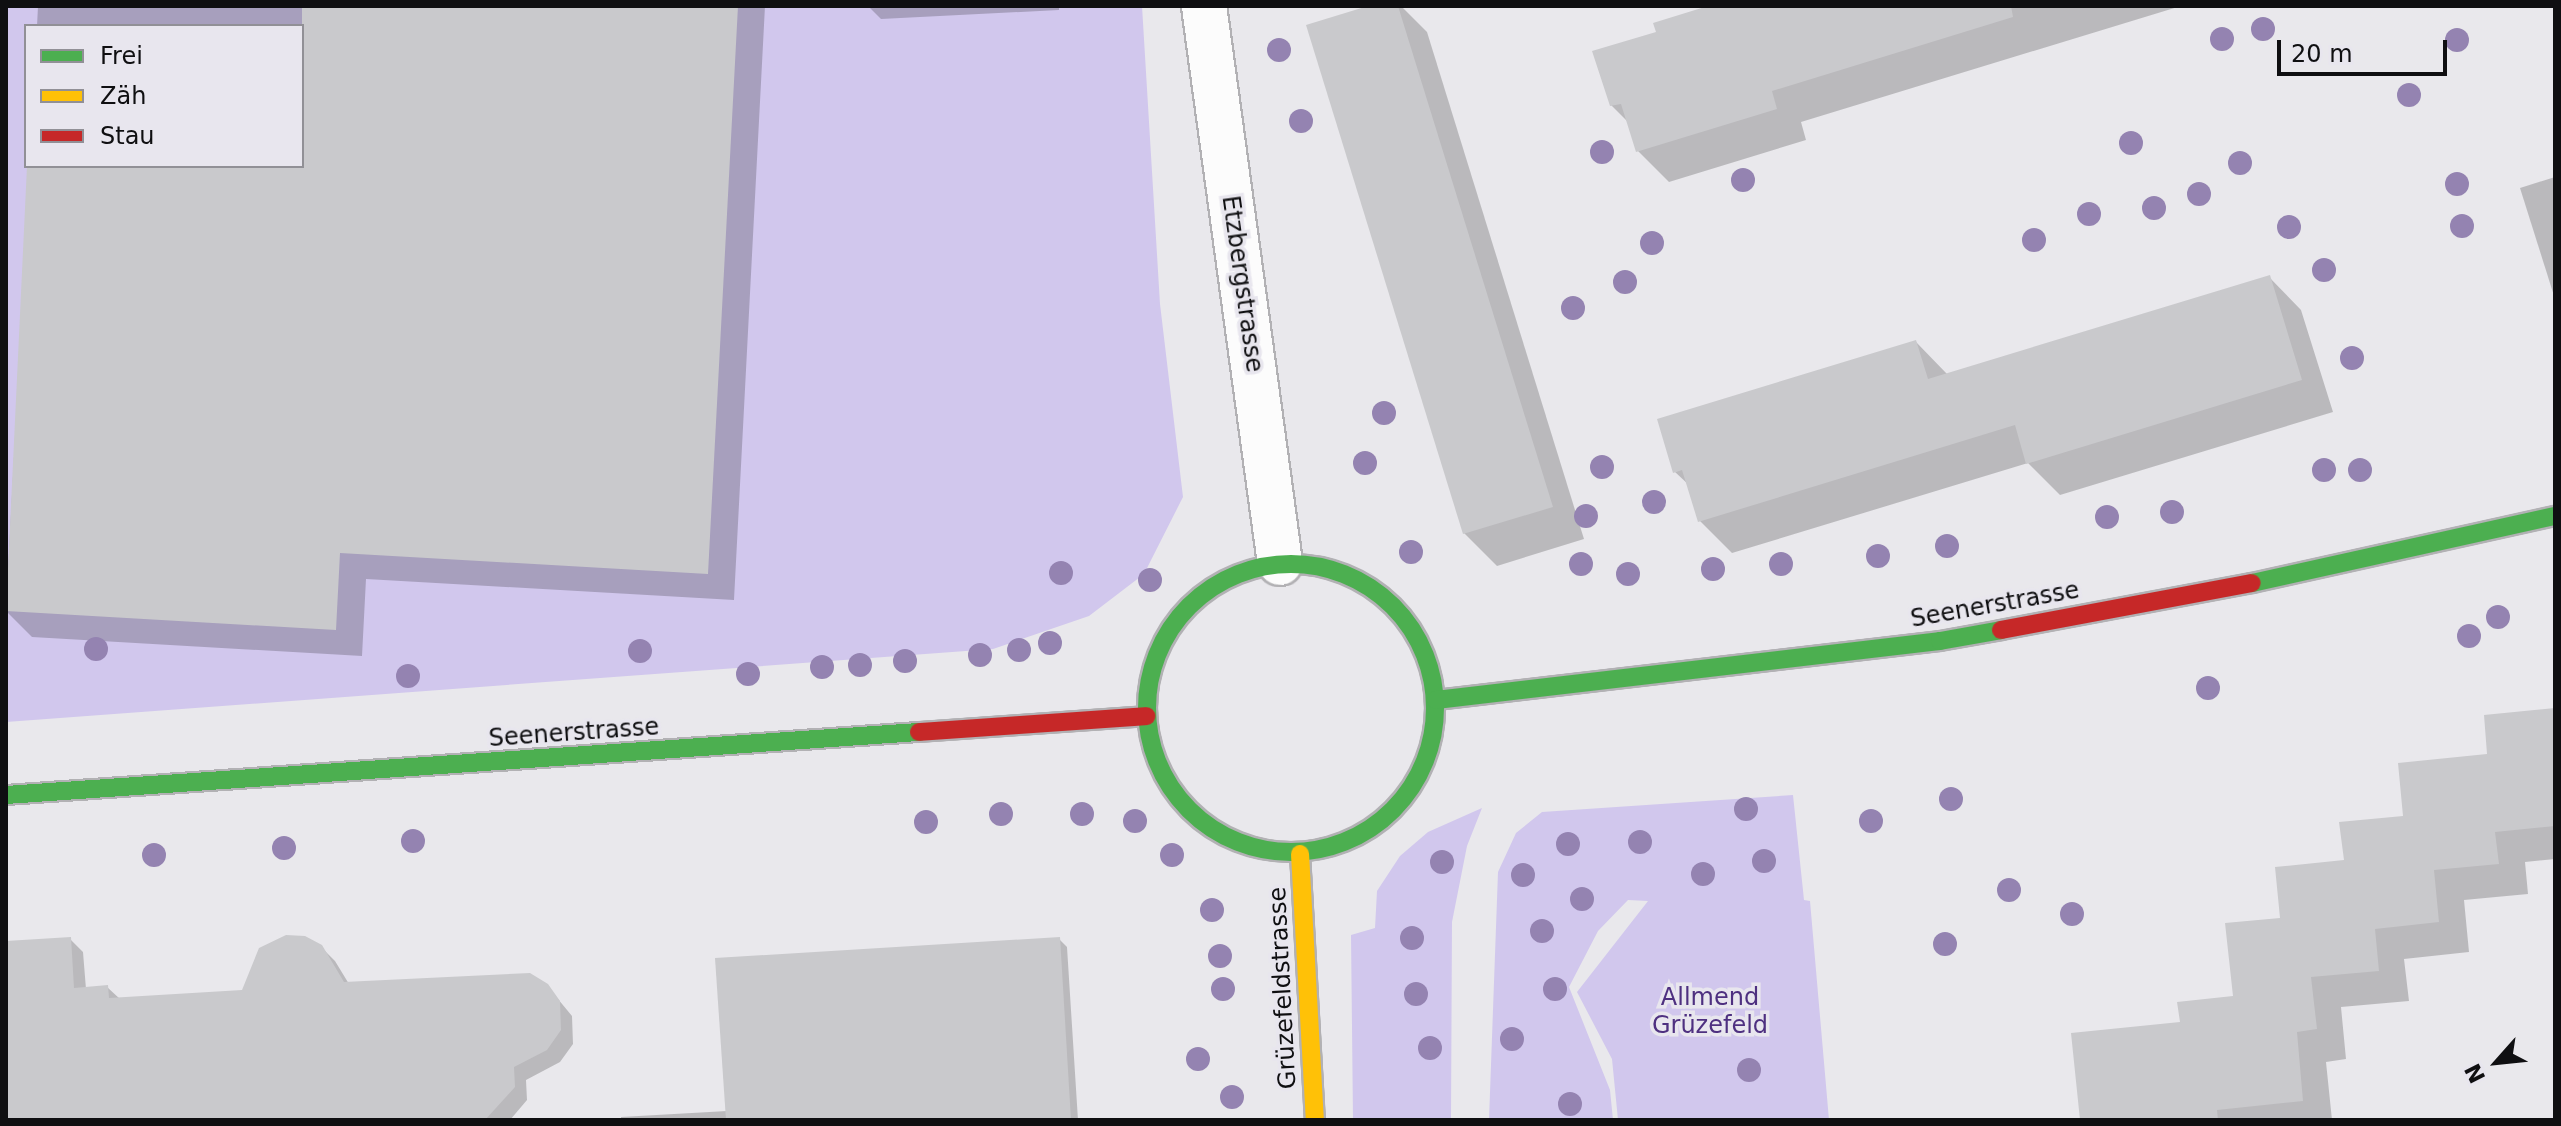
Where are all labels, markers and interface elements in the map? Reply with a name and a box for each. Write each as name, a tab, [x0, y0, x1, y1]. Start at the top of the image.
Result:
legend	[24, 24, 304, 168]
scale bar	[2281, 24, 2451, 74]
text: 20 m	[2291, 40, 2353, 68]
text: Frei	[100, 42, 143, 70]
text: Zäh	[100, 82, 146, 110]
text: Stau	[100, 122, 155, 150]
street label: Etzbergstrasse	[1215, 194, 1269, 374]
street label: Seenerstrasse	[1908, 576, 2082, 634]
street label: Seenerstrasse	[488, 713, 660, 753]
street label: Grüzefeldstrasse	[1263, 886, 1303, 1090]
park label: Allmend Grüzefeld	[1652, 984, 1768, 1040]
north arrow	[2457, 1022, 2537, 1102]
text: N	[2460, 1059, 2490, 1087]

